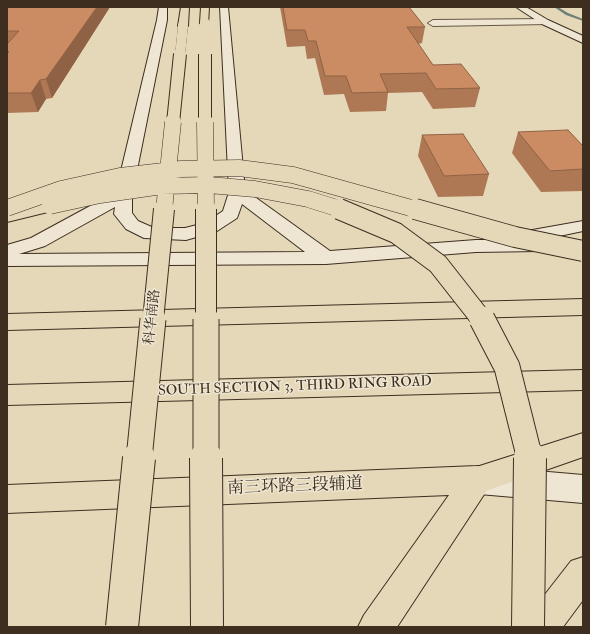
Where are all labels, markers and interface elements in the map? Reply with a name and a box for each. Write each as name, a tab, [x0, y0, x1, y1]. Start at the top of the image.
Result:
street label: 科华南路	[142, 288, 164, 346]
street label: SOUTH SECTION 3, THIRD RING ROAD	[158, 374, 432, 400]
street label: 南三环路三段辅道	[227, 474, 363, 500]

